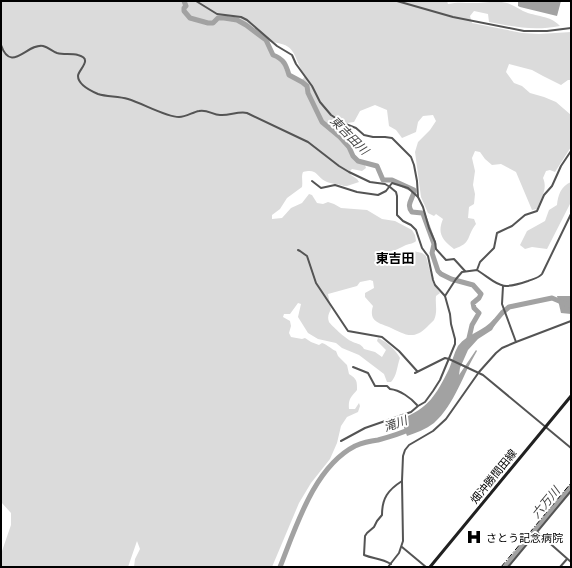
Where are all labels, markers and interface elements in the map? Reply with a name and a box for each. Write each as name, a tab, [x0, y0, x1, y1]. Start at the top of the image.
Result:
water label: 東吉田川	[328, 113, 373, 158]
district label: 東吉田	[375, 250, 415, 266]
water label: 滝川	[381, 412, 411, 434]
street label: 畑沖勝間田線	[467, 446, 519, 506]
water label: 六万川	[528, 482, 563, 520]
hospital icon: さとう記念病院	[465, 528, 483, 546]
place label: さとう記念病院	[486, 531, 563, 544]

